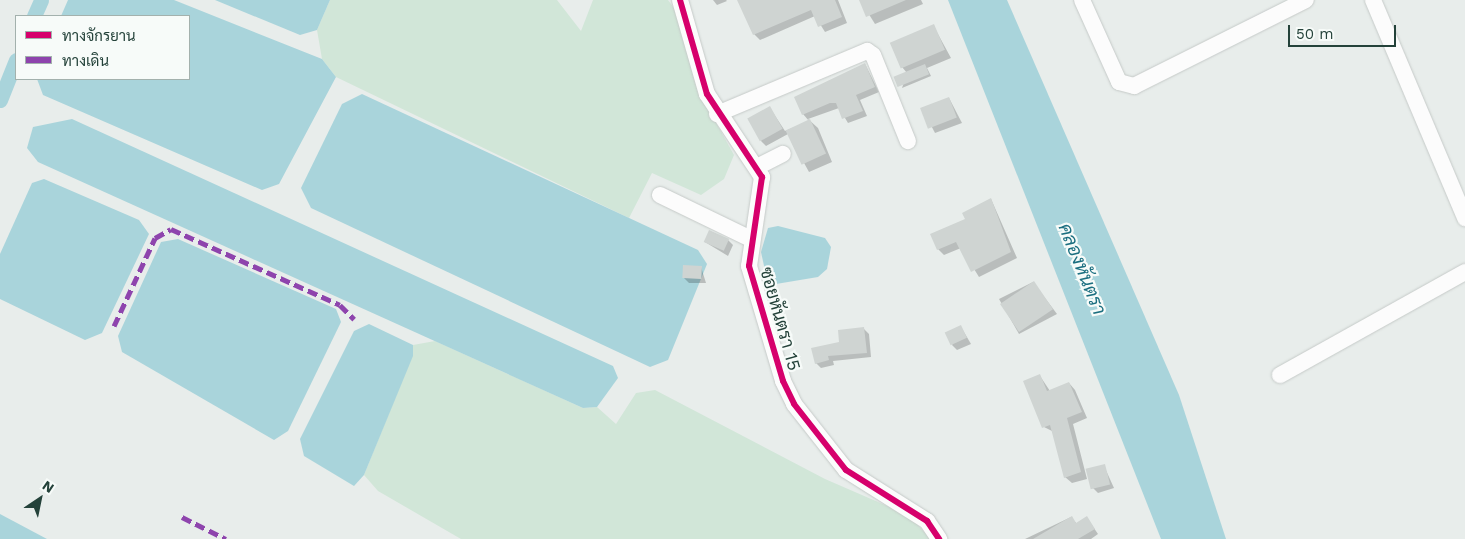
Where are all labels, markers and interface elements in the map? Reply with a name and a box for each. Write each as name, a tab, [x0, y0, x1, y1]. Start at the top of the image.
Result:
legend	[15, 15, 190, 80]
scale bar	[1290, 15, 1398, 47]
text: 50 m	[1296, 25, 1333, 43]
text: ทางจักรยาน	[62, 27, 136, 45]
text: ทางเดิน	[62, 52, 109, 70]
water label: คลองหันตรา	[1053, 220, 1111, 318]
street label: ซอยหันตรา 15	[755, 265, 805, 373]
north arrow	[15, 474, 65, 524]
text: N	[40, 477, 57, 496]

